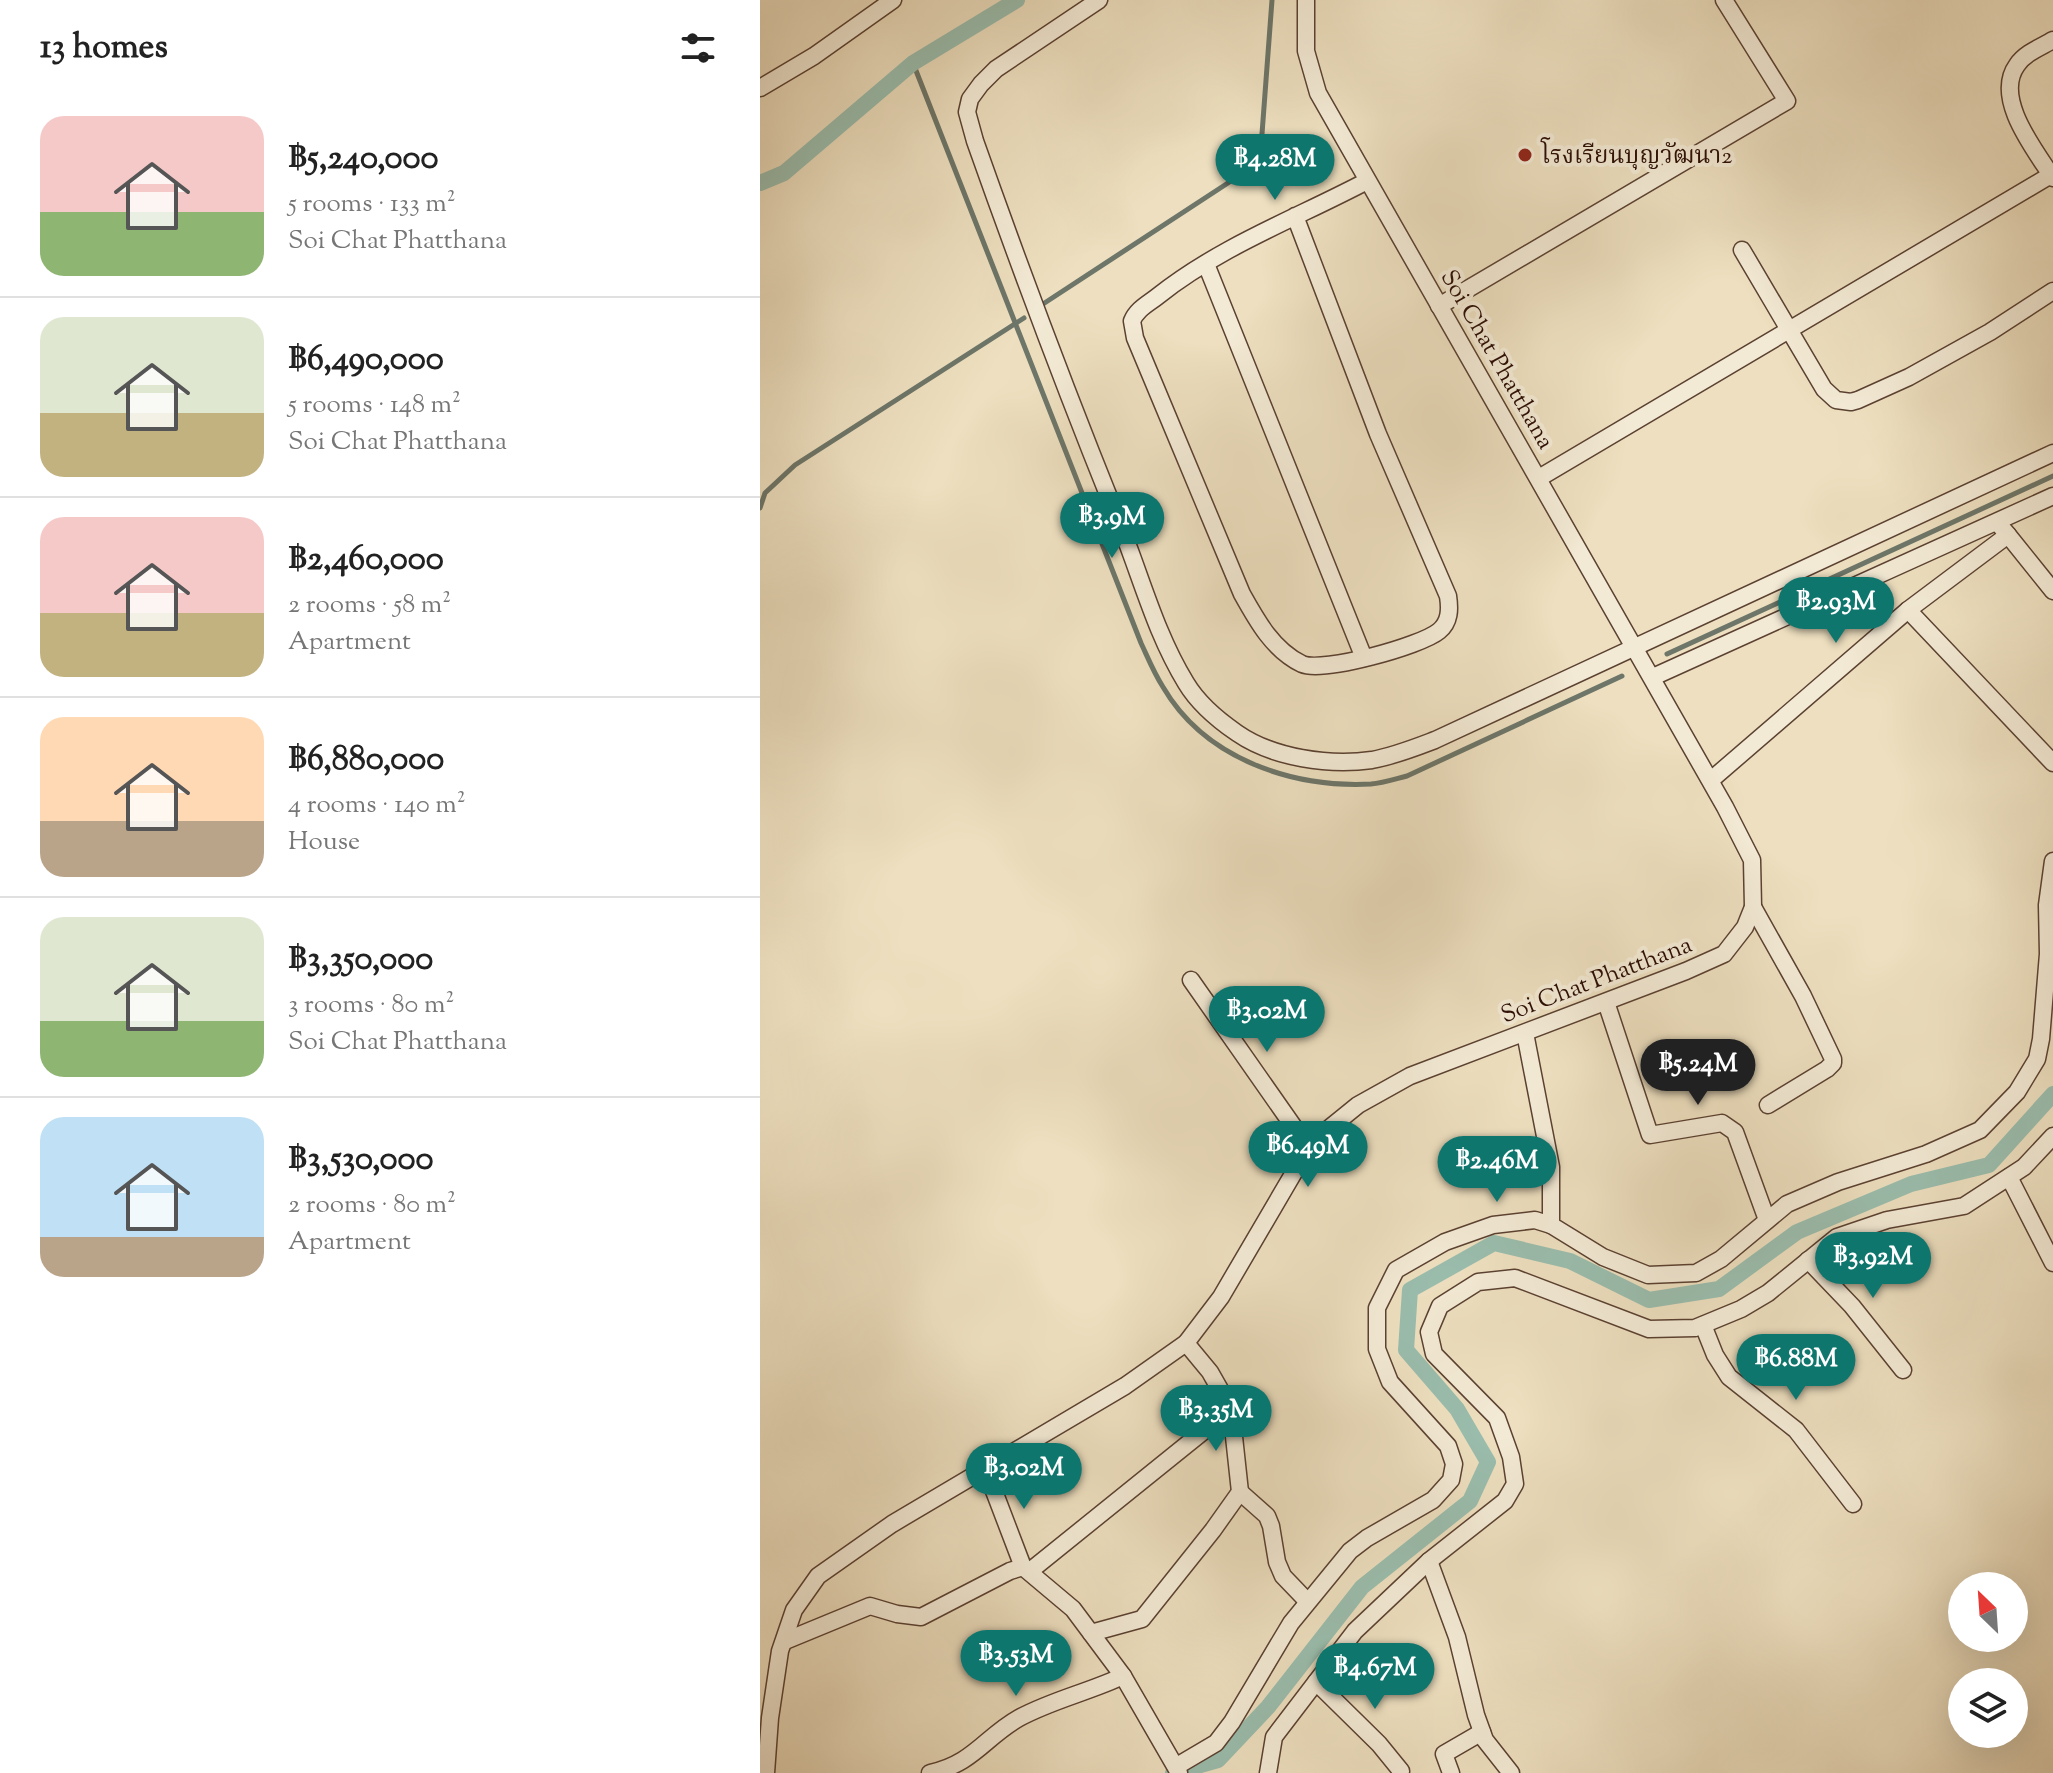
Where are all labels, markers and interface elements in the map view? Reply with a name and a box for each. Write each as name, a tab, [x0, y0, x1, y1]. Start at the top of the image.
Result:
text: 13 homes	[40, 24, 168, 73]
icon: filters	[676, 26, 720, 70]
pin: ฿4.28M	[1210, 134, 1340, 202]
text: ฿5,240,000	[288, 135, 438, 184]
place label: โรงเรียนบุญวัฒนา2	[1540, 137, 1733, 174]
text: ฿4.28M	[1234, 141, 1317, 178]
marker: โรงเรียนบุญวัฒนา2	[1516, 146, 1534, 164]
icon: home	[104, 148, 200, 244]
text: 5 rooms · 133 m²	[288, 186, 456, 223]
text: Soi Chat Phatthana	[288, 223, 507, 260]
street label: Soi Chat Phatthana	[1431, 264, 1562, 456]
text: ฿6,490,000	[288, 336, 444, 385]
icon: home	[104, 349, 200, 445]
text: 5 rooms · 148 m²	[288, 387, 461, 424]
text: Soi Chat Phatthana	[288, 424, 507, 461]
pin: ฿3.9M	[1056, 492, 1168, 560]
text: ฿3.9M	[1078, 499, 1146, 536]
text: ฿2,460,000	[288, 536, 444, 585]
icon: home	[104, 549, 200, 645]
pin: ฿2.93M	[1771, 577, 1901, 645]
text: ฿2.93M	[1796, 584, 1876, 621]
text: 2 rooms · 58 m²	[288, 587, 451, 624]
text: Apartment	[288, 624, 411, 661]
text: ฿6,880,000	[288, 736, 444, 785]
icon: home	[104, 749, 200, 845]
text: 4 rooms · 140 m²	[288, 787, 465, 824]
text: House	[288, 824, 360, 861]
street label: Soi Chat Phatthana	[1496, 929, 1697, 1033]
text: ฿3,350,000	[288, 936, 433, 985]
icon: home	[104, 949, 200, 1045]
pin: ฿3.02M	[1202, 986, 1332, 1054]
text: 3 rooms · 80 m²	[288, 987, 454, 1024]
text: ฿3.02M	[1227, 993, 1307, 1030]
text: Soi Chat Phatthana	[288, 1024, 507, 1061]
pin: ฿5.24M	[1633, 1039, 1763, 1107]
text: ฿5.24M	[1658, 1046, 1738, 1083]
pin: ฿6.49M	[1243, 1121, 1373, 1189]
text: ฿6.49M	[1267, 1128, 1349, 1165]
text: ฿3,530,000	[288, 1136, 434, 1185]
pin: ฿2.46M	[1432, 1136, 1562, 1204]
text: ฿2.46M	[1456, 1143, 1538, 1180]
icon: home	[104, 1149, 200, 1245]
text: 2 rooms · 80 m²	[288, 1187, 456, 1224]
text: Apartment	[288, 1224, 411, 1261]
pin: ฿3.92M	[1808, 1232, 1938, 1300]
text: ฿3.92M	[1833, 1239, 1913, 1276]
pin: ฿6.88M	[1731, 1334, 1861, 1402]
text: ฿6.88M	[1754, 1341, 1838, 1378]
pin: ฿3.35M	[1151, 1385, 1281, 1453]
text: ฿3.35M	[1179, 1392, 1253, 1429]
pin: ฿3.02M	[959, 1443, 1089, 1511]
text: ฿3.02M	[984, 1450, 1064, 1487]
north arrow	[1948, 1572, 2028, 1652]
map controls	[1948, 1572, 2028, 1748]
pin: ฿3.53M	[951, 1630, 1081, 1698]
text: ฿3.53M	[979, 1637, 1053, 1674]
pin: ฿4.67M	[1310, 1643, 1440, 1711]
text: ฿4.67M	[1333, 1650, 1417, 1687]
button: layers	[1948, 1668, 2028, 1748]

